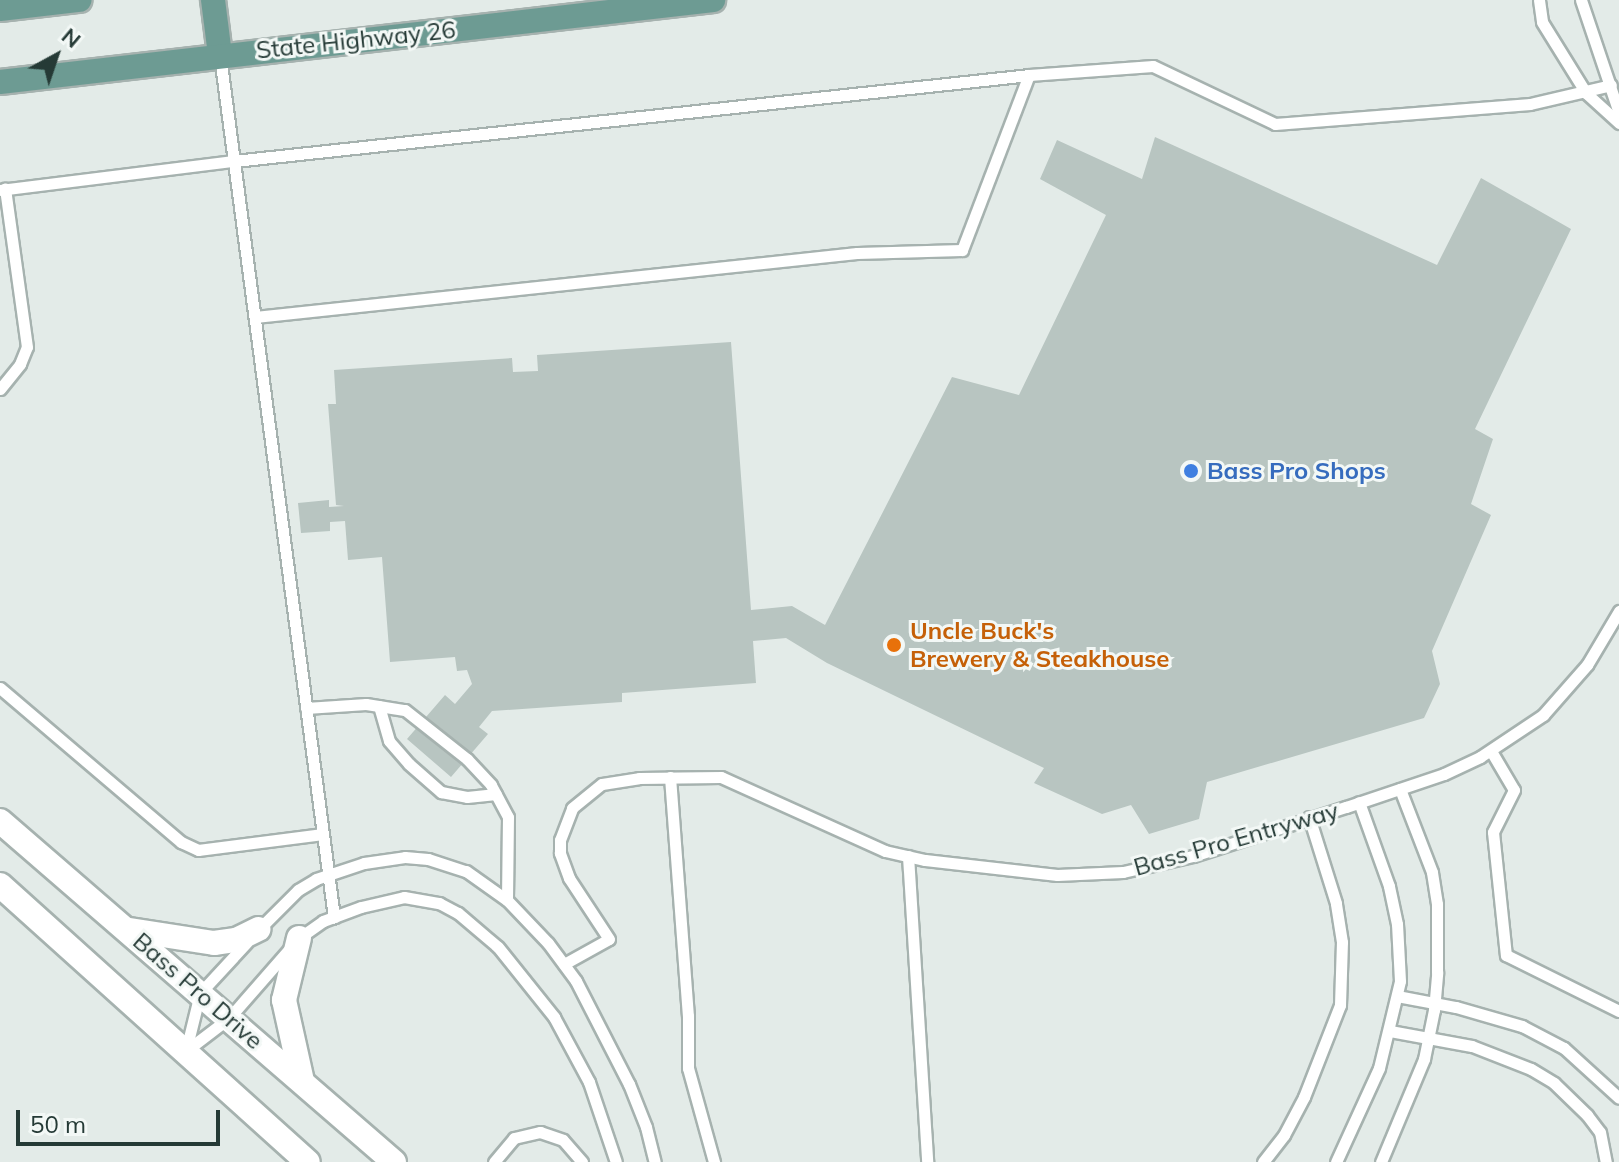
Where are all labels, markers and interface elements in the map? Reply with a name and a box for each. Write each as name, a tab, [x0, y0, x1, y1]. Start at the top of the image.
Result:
street label: State Highway 26	[255, 15, 457, 65]
north arrow	[16, 16, 96, 96]
text: N	[56, 22, 87, 54]
place label: Bass Pro Shops	[1207, 457, 1386, 485]
marker: Bass Pro Shops	[1182, 462, 1200, 480]
place label: Uncle Buck's Brewery & Steakhouse	[910, 617, 1169, 673]
marker: Uncle Buck's Brewery & Steakhouse	[885, 636, 903, 654]
street label: Bass Pro Entryway	[1130, 796, 1342, 882]
street label: Bass Pro Drive	[127, 927, 269, 1055]
scale bar	[20, 1094, 224, 1144]
text: 50 m	[30, 1109, 86, 1139]

